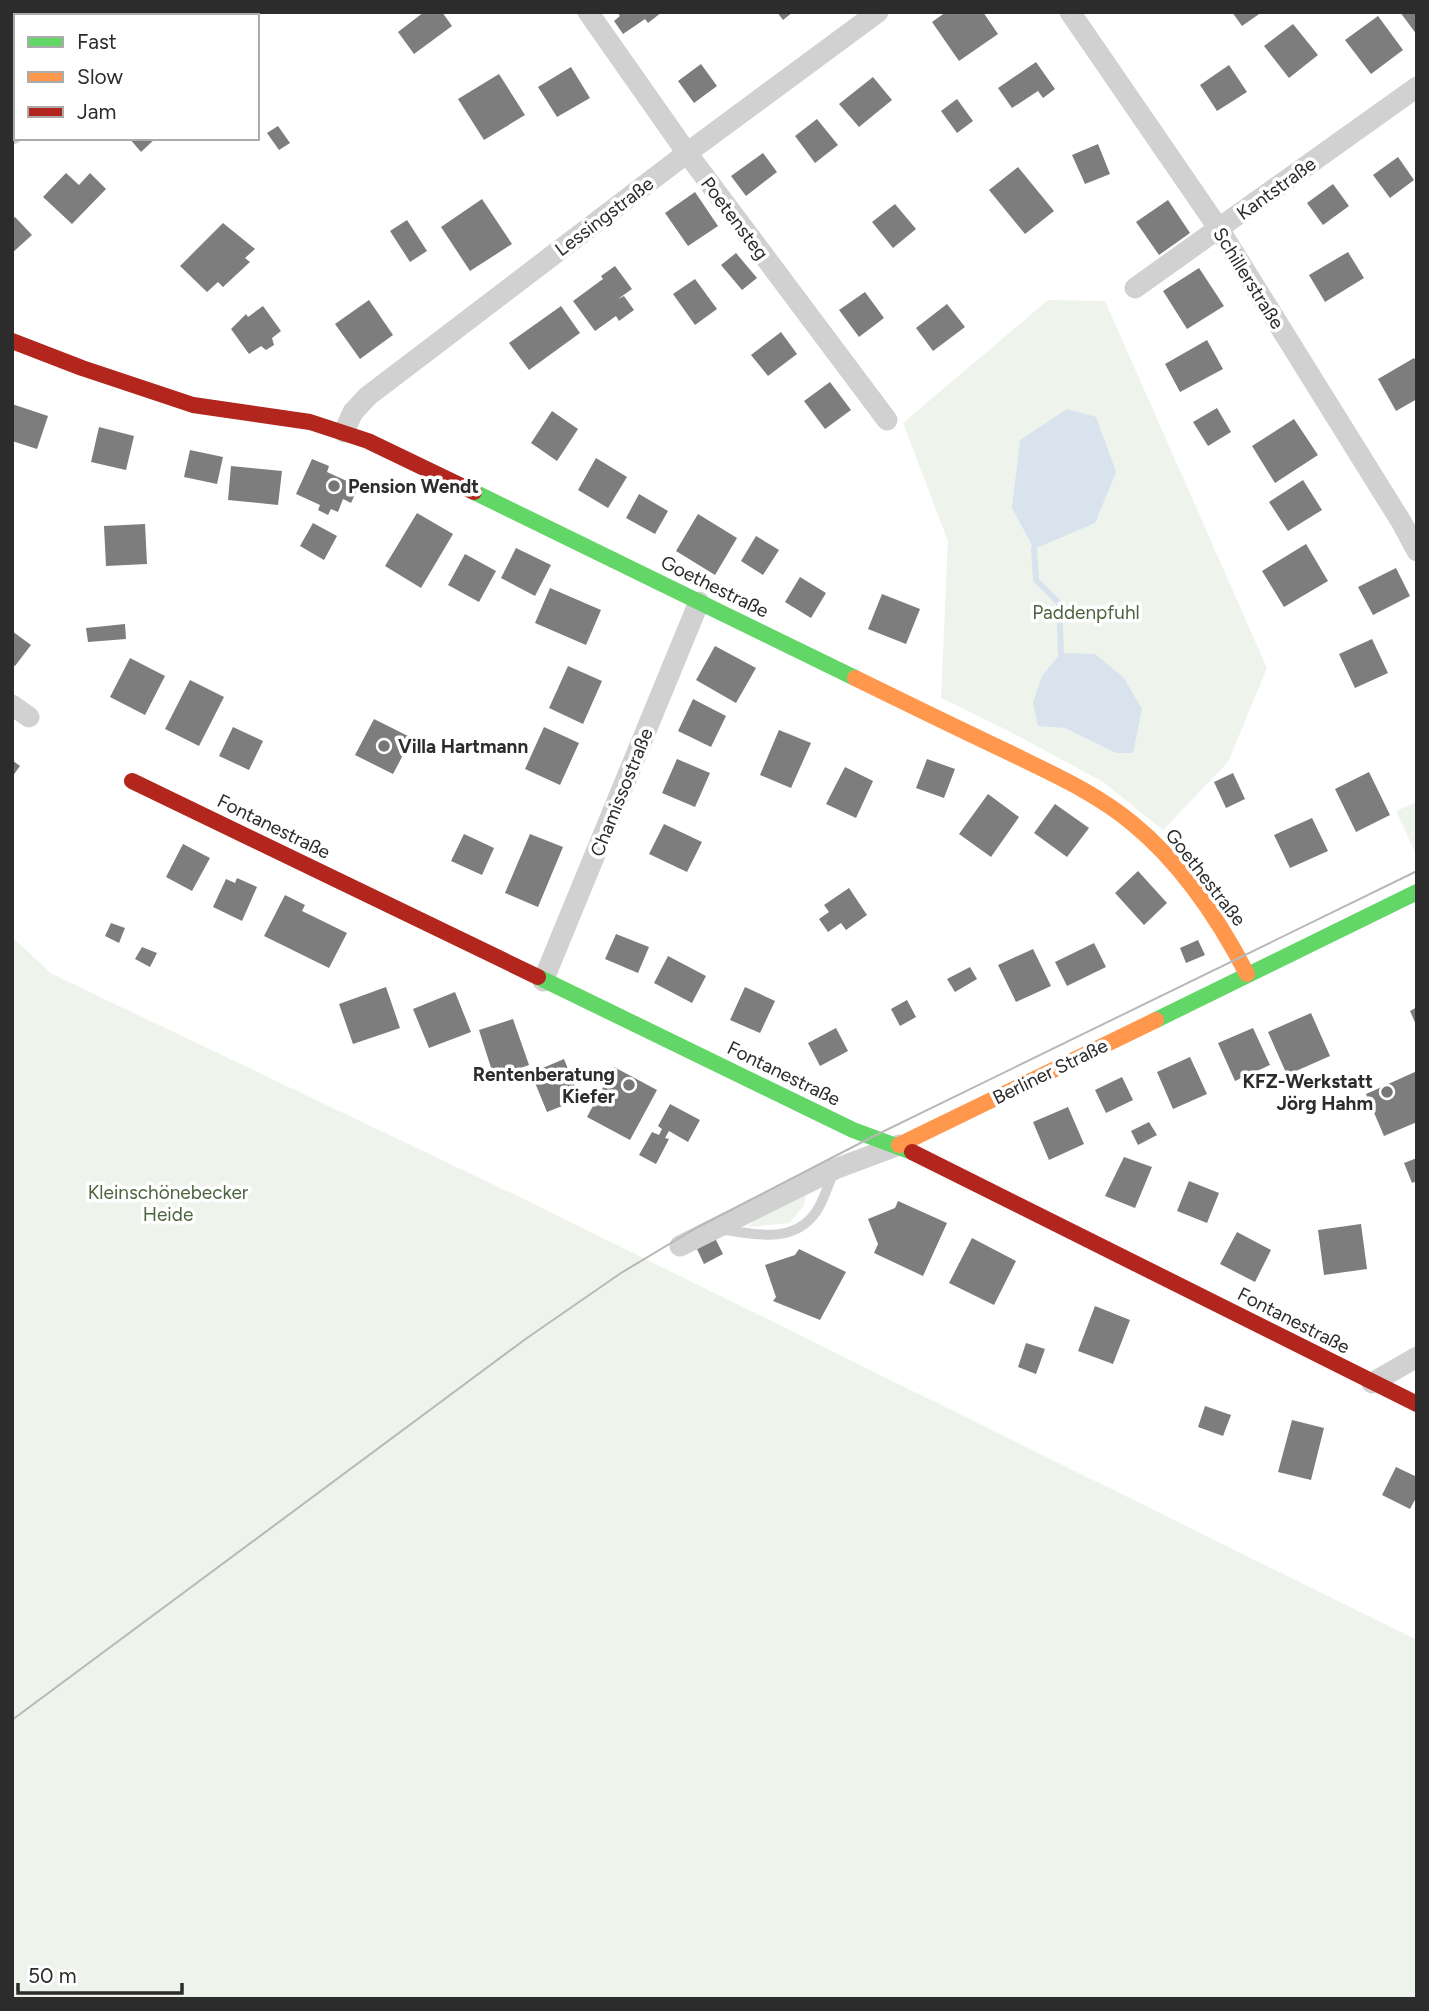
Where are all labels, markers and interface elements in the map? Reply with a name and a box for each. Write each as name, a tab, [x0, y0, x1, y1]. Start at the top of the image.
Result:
legend	[14, 14, 259, 140]
text: Fast	[77, 29, 117, 54]
text: Slow	[77, 64, 123, 89]
text: Jam	[77, 99, 116, 124]
street label: Kantstraße	[1232, 152, 1320, 225]
street label: Lessingstraße	[551, 172, 658, 261]
street label: Poetensteg	[696, 172, 773, 264]
street label: Schillerstraße	[1208, 223, 1289, 333]
place label: Pension Wendt	[348, 475, 479, 498]
marker: Pension Wendt	[326, 478, 342, 494]
street label: Goethestraße	[657, 550, 773, 622]
park label: Paddenpfuhl	[1032, 601, 1140, 624]
street label: Chamissostraße	[585, 725, 658, 860]
place label: Villa Hartmann	[398, 735, 528, 758]
marker: Villa Hartmann	[376, 738, 392, 754]
street label: Fontanestraße	[214, 789, 334, 864]
street label: Goethestraße	[1160, 824, 1251, 931]
street label: Berliner Straße	[989, 1034, 1111, 1109]
street label: Fontanestraße	[724, 1036, 844, 1111]
place label: Rentenberatung Kiefer	[473, 1063, 615, 1108]
place label: KFZ-Werkstatt Jörg Hahm	[1242, 1070, 1373, 1115]
marker: Rentenberatung Kiefer	[621, 1077, 637, 1093]
marker: KFZ-Werkstatt Jörg Hahm	[1379, 1084, 1395, 1100]
park label: Kleinschönebecker Heide	[88, 1181, 249, 1226]
street label: Fontanestraße	[1234, 1282, 1354, 1359]
scale bar	[18, 1952, 182, 1996]
text: 50 m	[28, 1963, 77, 1988]

